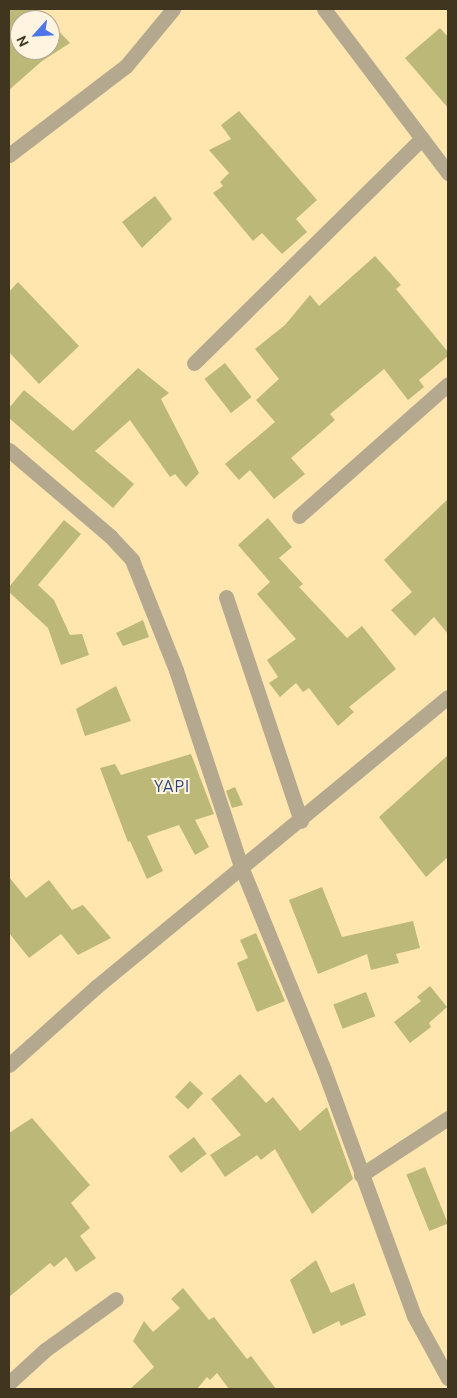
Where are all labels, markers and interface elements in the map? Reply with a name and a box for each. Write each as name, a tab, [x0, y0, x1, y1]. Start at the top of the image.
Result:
north arrow	[10, 10, 60, 60]
text: N	[13, 33, 32, 49]
district label: YAPI	[153, 776, 191, 796]

